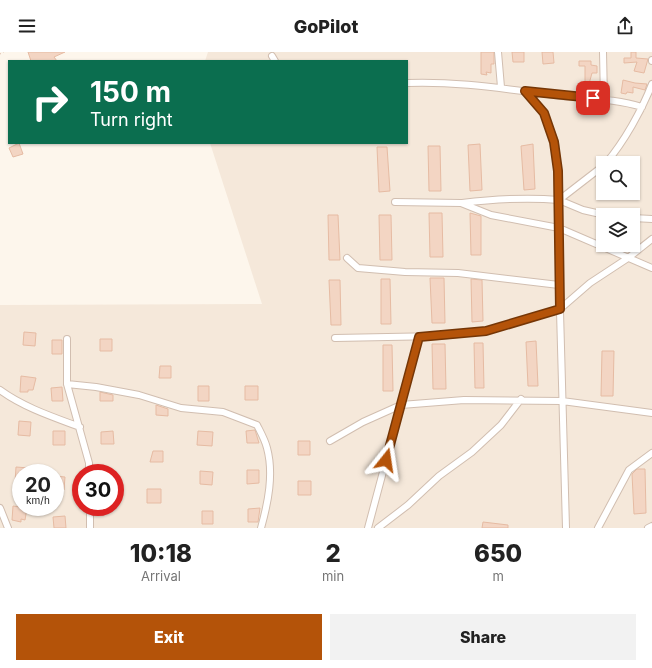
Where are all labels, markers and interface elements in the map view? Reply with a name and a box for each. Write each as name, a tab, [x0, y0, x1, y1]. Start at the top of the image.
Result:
icon: menu	[16, 15, 38, 37]
icon: share	[614, 15, 636, 37]
text: GoPilot	[294, 16, 358, 37]
text: 150 m	[90, 75, 171, 109]
icon: right	[24, 76, 76, 128]
pin	[576, 81, 610, 115]
icon: arrive	[582, 87, 604, 109]
text: Turn right	[90, 109, 173, 130]
map controls	[596, 156, 640, 252]
button: search	[596, 156, 640, 200]
button: layers	[596, 208, 640, 252]
position arrow	[365, 439, 407, 481]
speed limit sign: 30	[72, 464, 124, 516]
text: 20	[25, 473, 51, 497]
text: km/h	[26, 494, 50, 506]
text: 10:18	[130, 539, 192, 568]
text: 2	[325, 539, 341, 568]
text: 650	[474, 539, 522, 568]
text: Arrival	[141, 568, 181, 584]
text: min	[322, 568, 344, 584]
text: m	[492, 568, 504, 584]
button: Exit	[16, 614, 322, 660]
button: Share	[330, 614, 636, 660]

